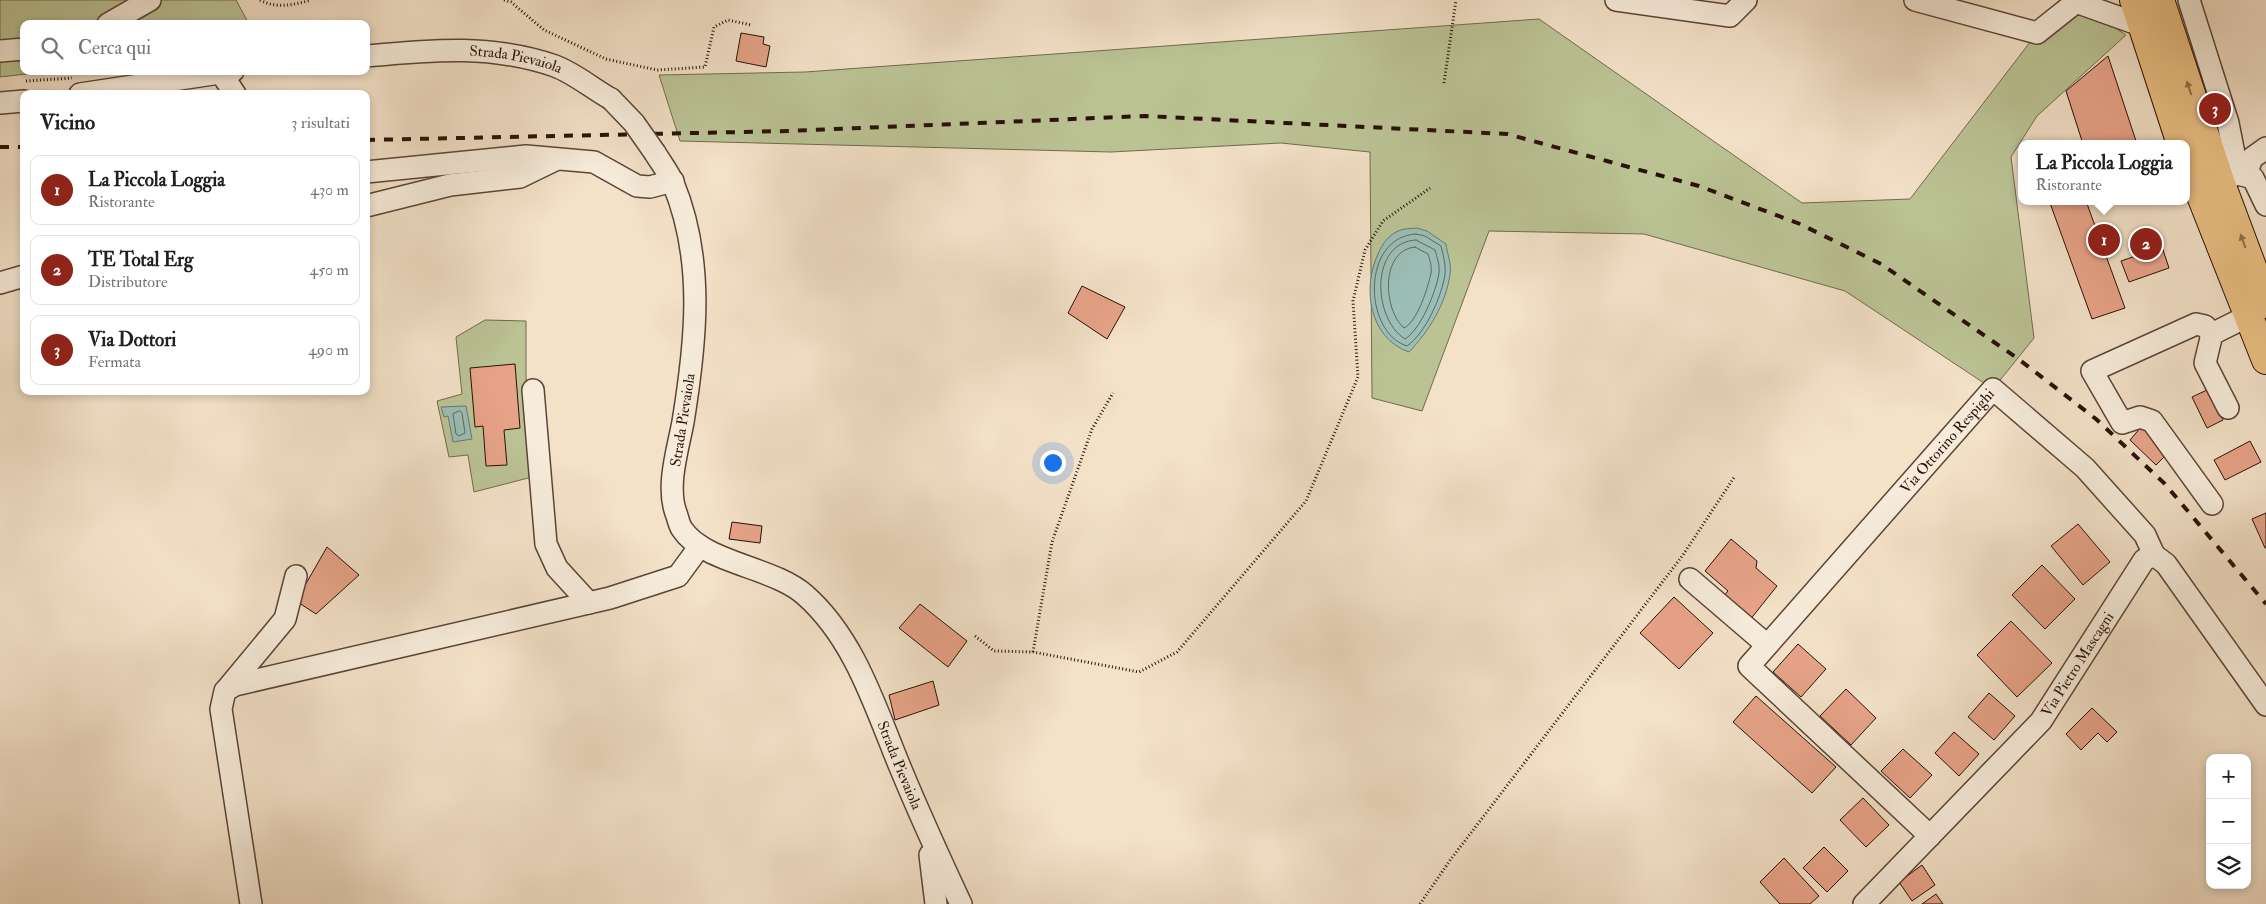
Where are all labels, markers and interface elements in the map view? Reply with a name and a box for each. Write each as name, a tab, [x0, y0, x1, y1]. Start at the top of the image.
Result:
search box	[20, 20, 370, 75]
icon: search	[38, 34, 66, 62]
text: Cerca qui	[78, 36, 151, 60]
street label: Strada Pievaiola	[469, 41, 566, 78]
one-way arrow	[2185, 81, 2192, 96]
pin: 3	[2199, 90, 2231, 128]
text: Vicino	[40, 109, 95, 136]
text: 3 risultati	[291, 113, 350, 133]
popup	[2018, 140, 2190, 205]
text: La Piccola Loggia	[2035, 151, 2173, 175]
text: La Piccola Loggia	[88, 168, 225, 192]
text: Ristorante	[2035, 175, 2102, 195]
text: 1	[54, 180, 60, 200]
text: 430 m	[310, 180, 349, 200]
text: Ristorante	[88, 192, 155, 212]
pin: 1	[2088, 221, 2120, 259]
pin: 2	[2130, 225, 2162, 263]
one-way arrow	[2239, 234, 2246, 249]
text: TE Total Erg	[88, 248, 193, 272]
text: 2	[53, 260, 61, 280]
text: 450 m	[310, 260, 349, 280]
text: Distributore	[88, 272, 168, 292]
text: Via Dottori	[88, 328, 176, 352]
text: 3	[54, 340, 60, 360]
text: 490 m	[308, 340, 349, 360]
text: Fermata	[88, 352, 141, 372]
street label: Strada Pievaiola	[666, 371, 700, 468]
street label: Via Ottorino Respighi	[1896, 385, 1998, 498]
your location	[1040, 450, 1066, 476]
street label: Via Pietro Mascagni	[2037, 608, 2118, 720]
street label: Strada Pievaiola	[873, 718, 927, 813]
map controls	[2206, 754, 2251, 889]
button: +	[2206, 754, 2251, 799]
button: −	[2206, 799, 2251, 844]
button: layers	[2206, 844, 2251, 889]

